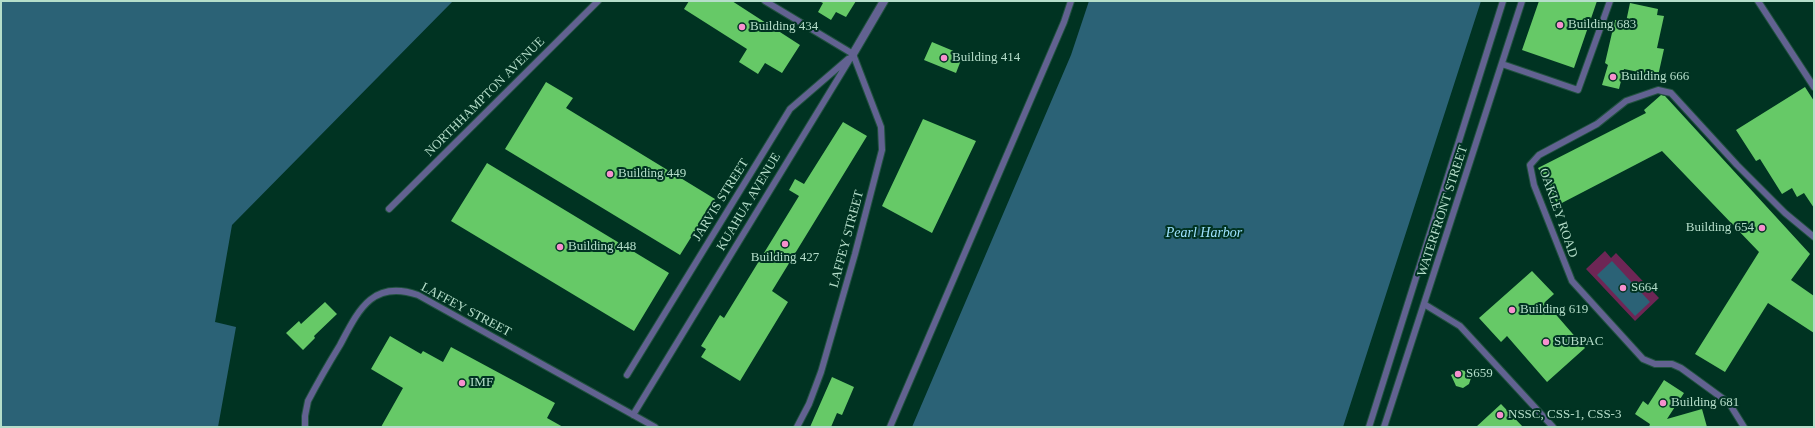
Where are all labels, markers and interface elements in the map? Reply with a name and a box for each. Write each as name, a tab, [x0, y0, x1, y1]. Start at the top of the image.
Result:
place label: Building 683	[1568, 17, 1636, 33]
place label: Building 434	[750, 19, 818, 35]
marker: Building 683	[1555, 20, 1565, 30]
marker: Building 434	[737, 22, 747, 32]
street label: NORTHHAMPTON AVENUE	[422, 34, 548, 160]
place label: Building 414	[952, 50, 1020, 66]
marker: Building 414	[939, 53, 949, 63]
place label: Building 666	[1621, 69, 1689, 85]
marker: Building 666	[1608, 72, 1618, 82]
street label: WATERFRONT STREET	[1414, 144, 1472, 278]
street label: KUAHUA AVENUE	[714, 150, 784, 254]
street label: JARVIS STREET	[689, 156, 753, 244]
place label: Building 449	[618, 166, 686, 182]
street label: OAKLEY ROAD	[1535, 166, 1581, 260]
marker: Building 449	[605, 169, 615, 179]
street label: LAFFEY STREET	[827, 189, 867, 289]
place label: Building 654	[1686, 220, 1754, 236]
marker: Building 654	[1757, 223, 1767, 233]
water label: Pearl Harbor	[1166, 225, 1242, 241]
place label: Building 448	[568, 239, 636, 255]
marker: Building 427	[780, 239, 790, 249]
marker: Building 448	[555, 242, 565, 252]
place label: Building 427	[751, 250, 819, 266]
street label: LAFFEY STREET	[418, 280, 514, 340]
place label: S664	[1631, 280, 1658, 296]
marker: S664	[1618, 283, 1628, 293]
place label: Building 619	[1520, 302, 1588, 318]
marker: Building 619	[1507, 305, 1517, 315]
place label: SUBPAC	[1554, 334, 1603, 350]
marker: SUBPAC	[1541, 337, 1551, 347]
place label: S659	[1466, 366, 1493, 382]
marker: S659	[1453, 369, 1463, 379]
place label: IMF	[470, 375, 493, 391]
marker: IMF	[457, 378, 467, 388]
place label: Building 681	[1671, 395, 1739, 411]
marker: Building 681	[1658, 398, 1668, 408]
place label: NSSC, CSS-1, CSS-3	[1508, 407, 1621, 423]
marker: NSSC, CSS-1, CSS-3	[1495, 410, 1505, 420]

